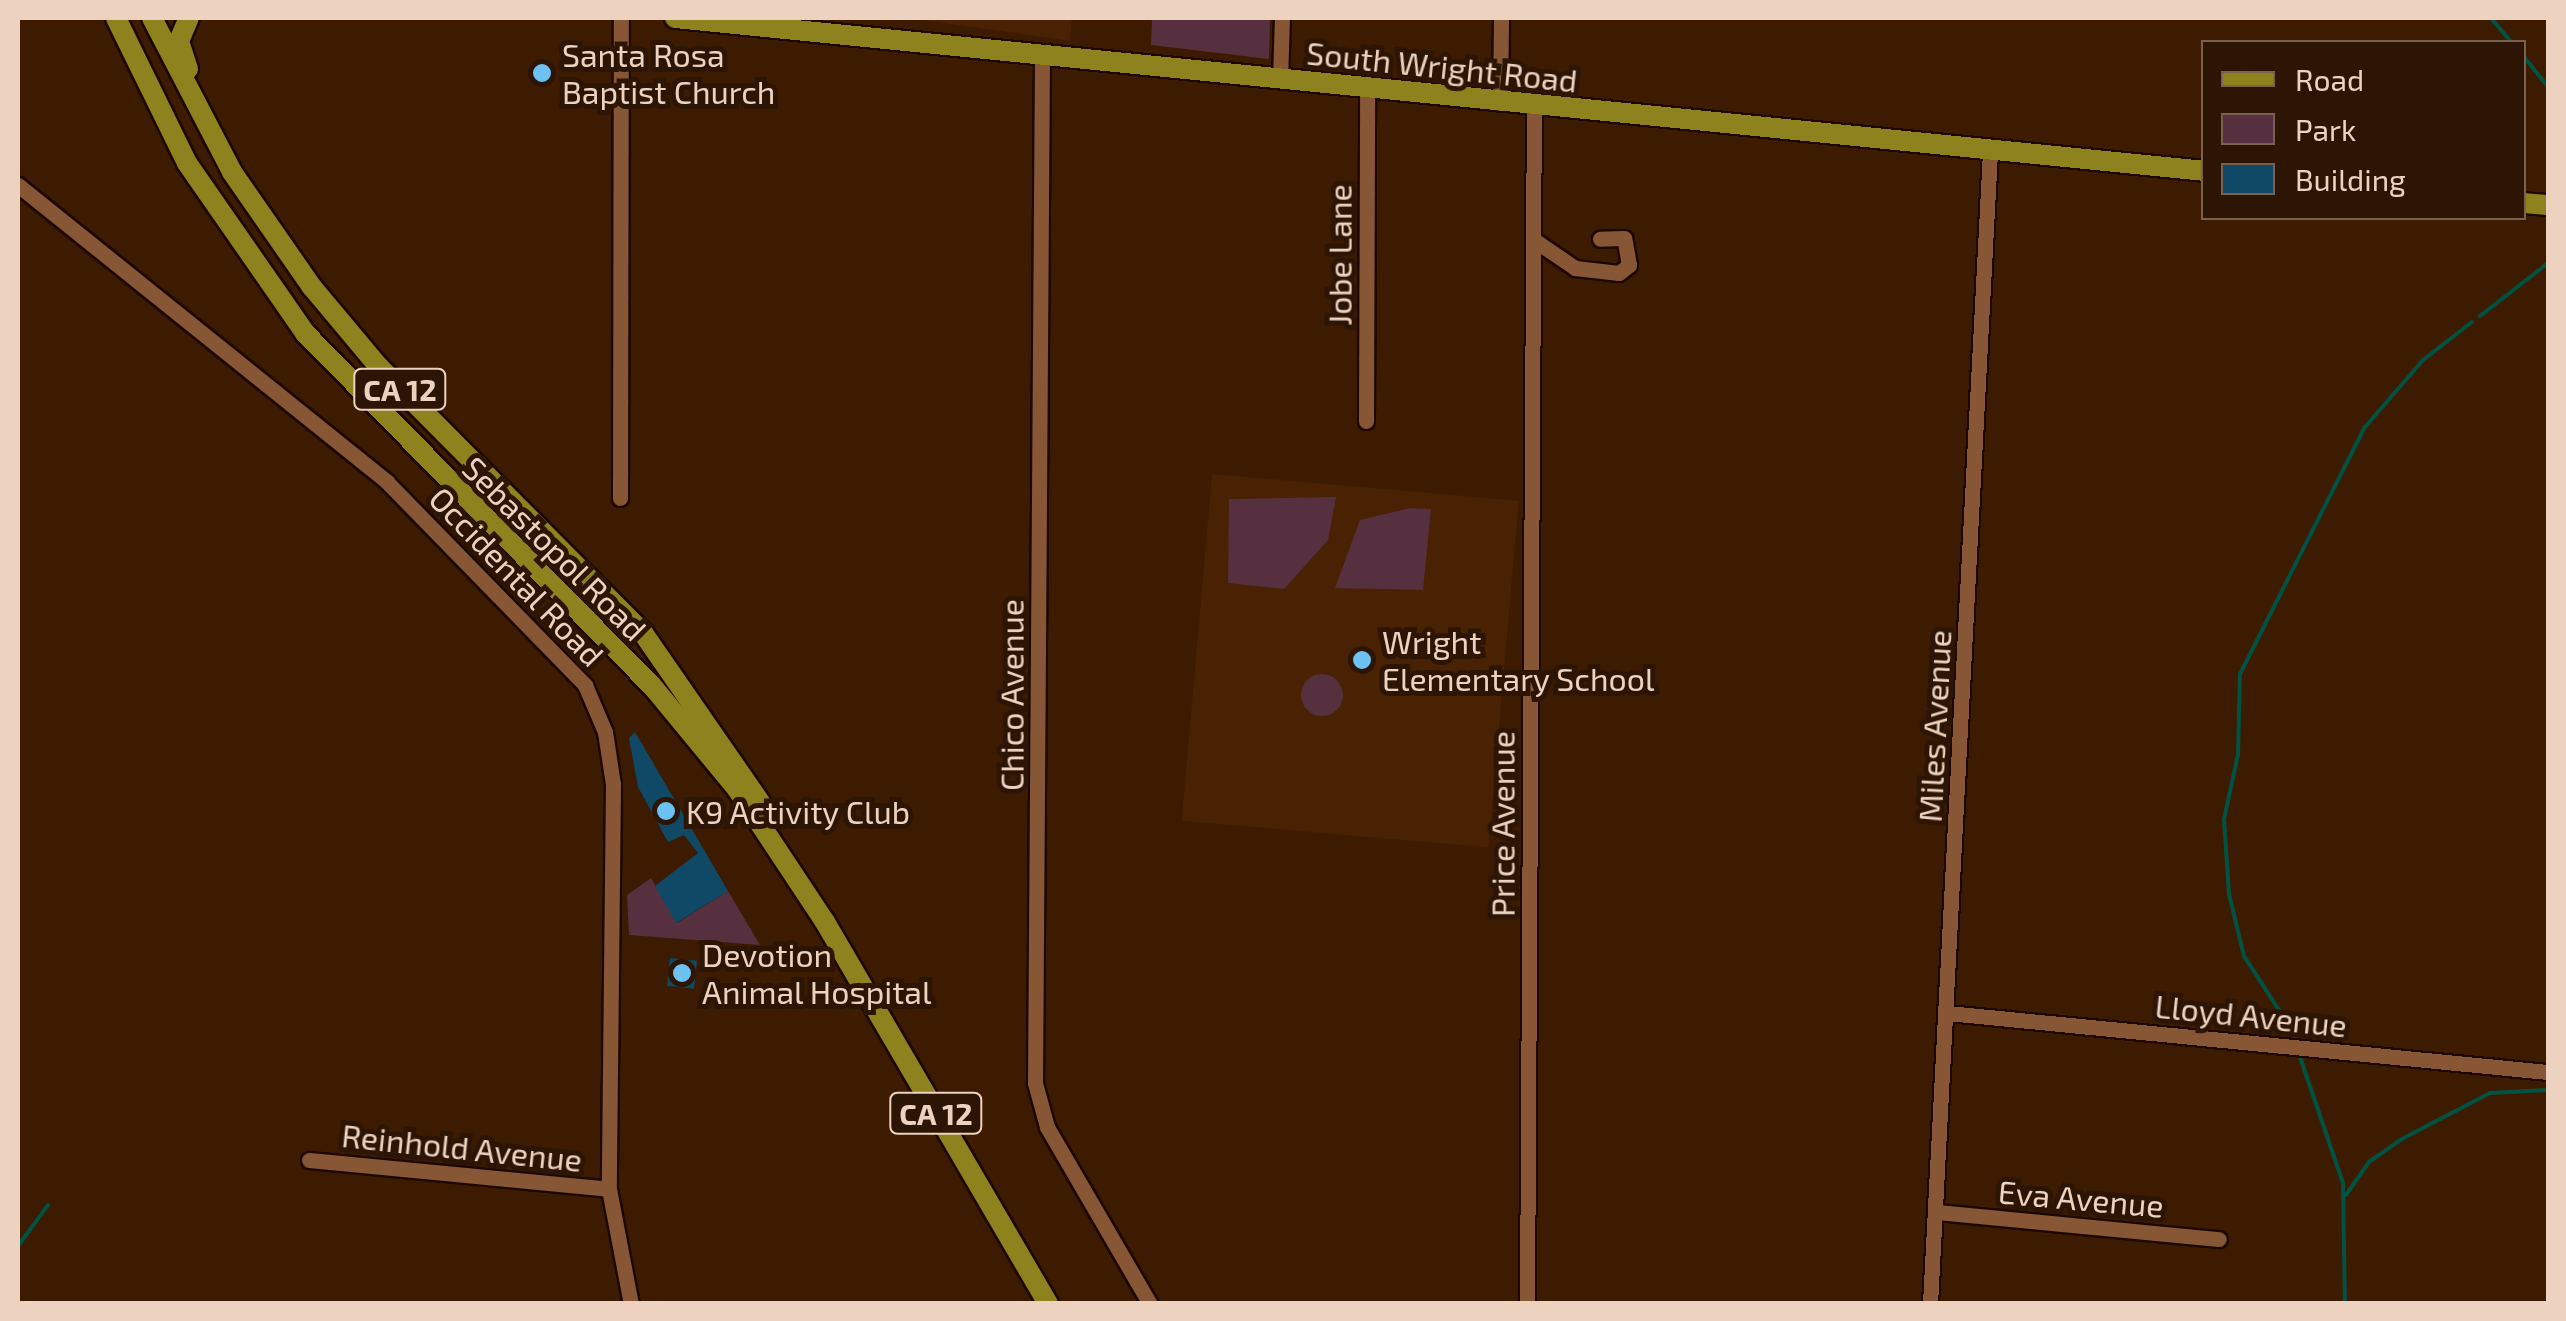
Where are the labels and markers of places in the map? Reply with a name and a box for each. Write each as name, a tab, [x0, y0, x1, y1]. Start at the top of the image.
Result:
place label: Santa Rosa Baptist Church	[562, 36, 775, 111]
marker: Santa Rosa Baptist Church	[531, 62, 553, 84]
place label: Wright Elementary School	[1382, 623, 1655, 698]
marker: Wright Elementary School	[1351, 649, 1373, 671]
place label: K9 Activity Club	[686, 792, 911, 830]
marker: K9 Activity Club	[655, 800, 677, 822]
place label: Devotion Animal Hospital	[702, 936, 932, 1011]
marker: Devotion Animal Hospital	[671, 962, 693, 984]

